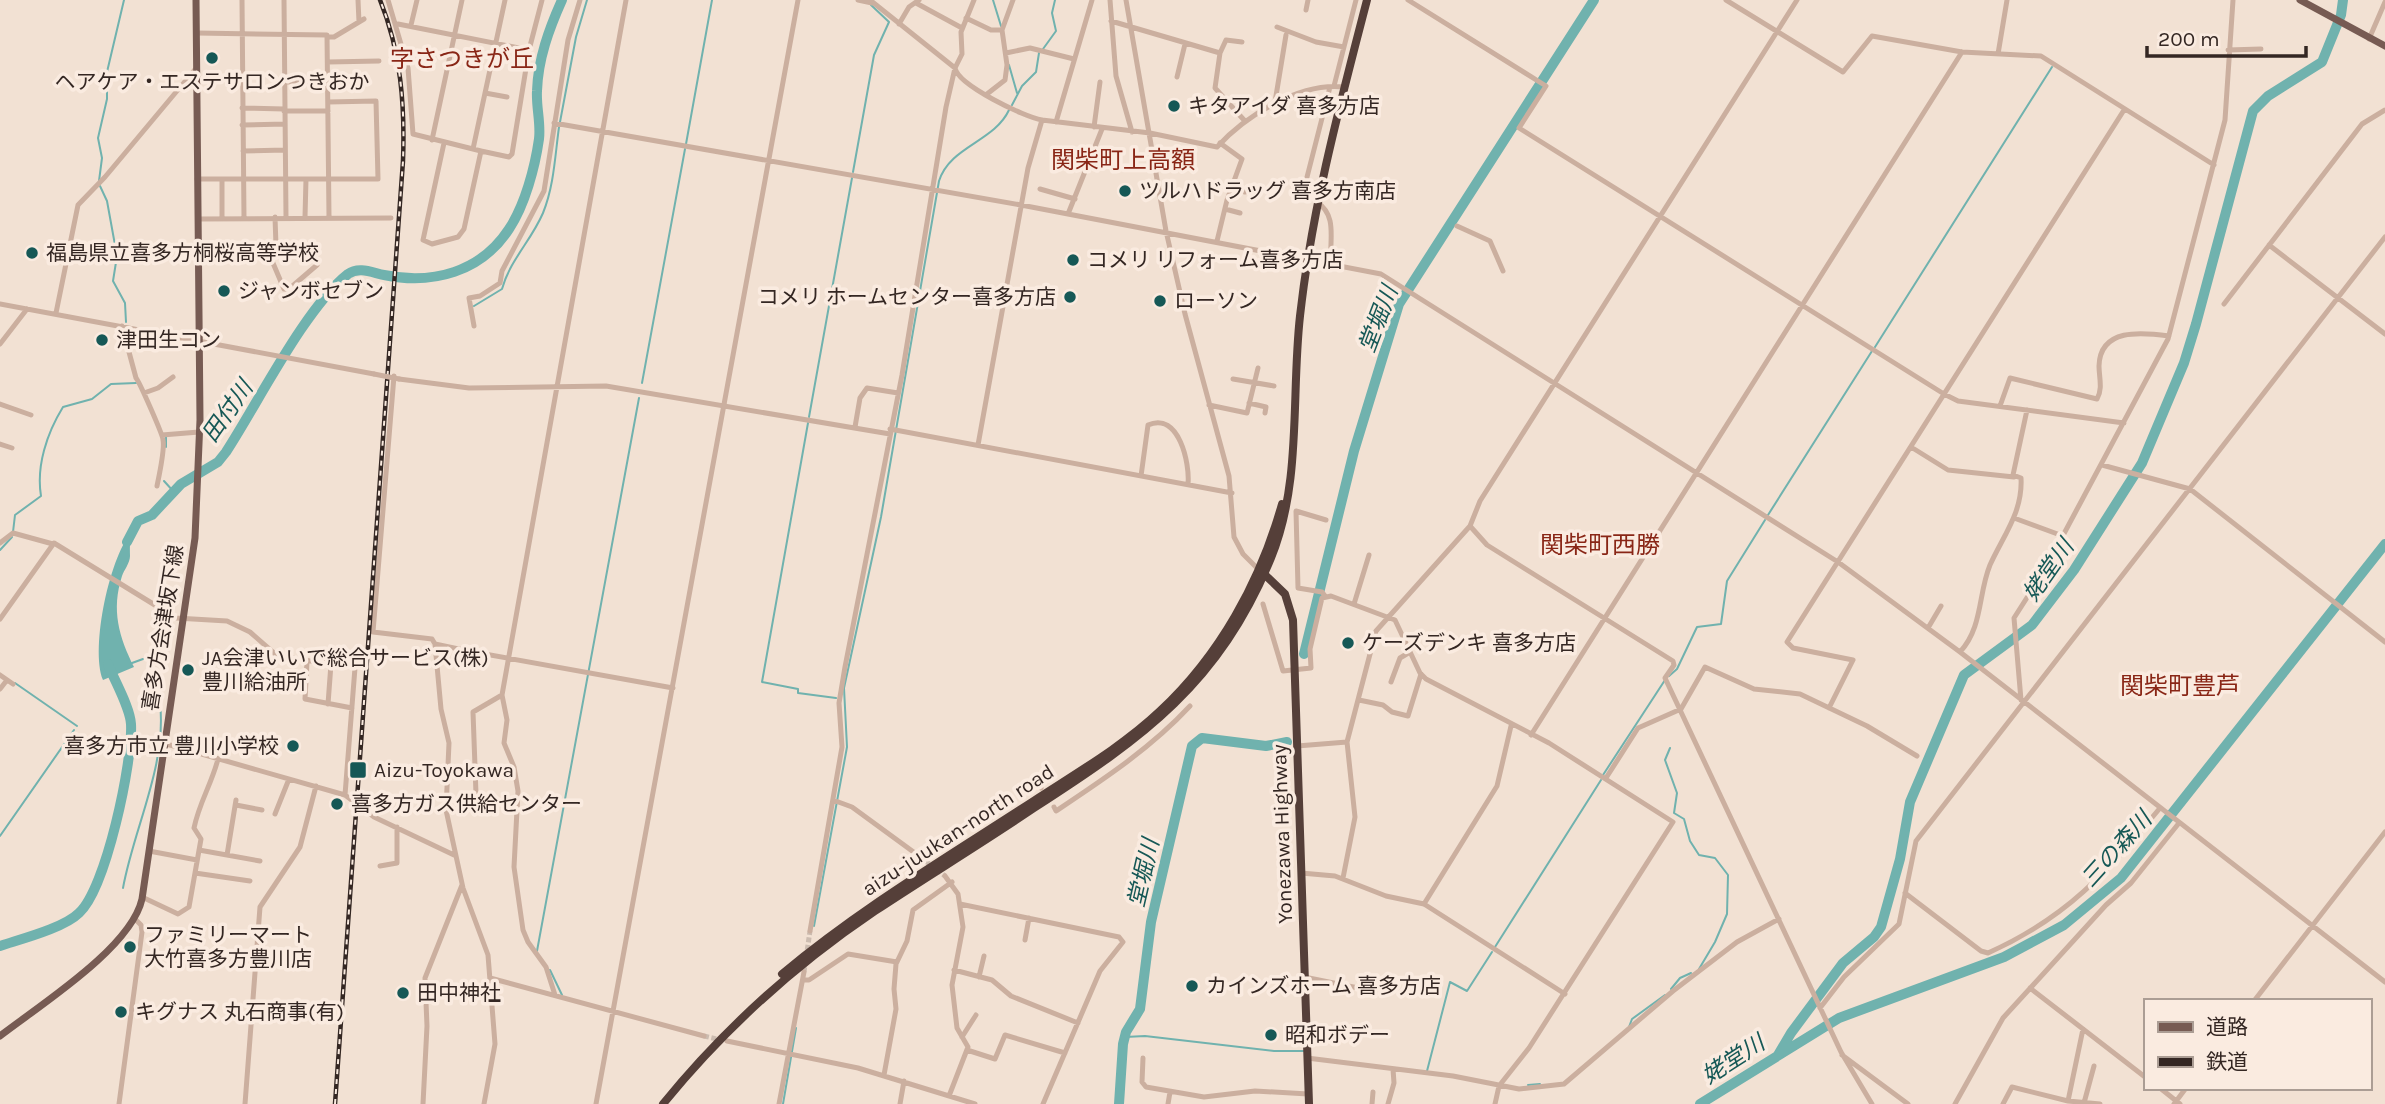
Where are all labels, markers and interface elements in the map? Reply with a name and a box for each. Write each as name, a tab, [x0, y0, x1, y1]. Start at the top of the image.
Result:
scale bar	[2147, 14, 2306, 58]
text: 200 m	[2158, 27, 2220, 51]
district label: 字さつきが丘	[390, 45, 534, 73]
marker: ヘアケア・エステサロンつきおか	[204, 50, 220, 66]
place label: ヘアケア・エステサロンつきおか	[55, 70, 370, 94]
place label: キタアイダ 喜多方店	[1188, 94, 1380, 118]
marker: キタアイダ 喜多方店	[1166, 98, 1182, 114]
district label: 関柴町上高額	[1051, 146, 1195, 174]
place label: ツルハドラッグ 喜多方南店	[1139, 179, 1396, 203]
marker: ツルハドラッグ 喜多方南店	[1117, 183, 1133, 199]
place label: 福島県立喜多方桐桜高等学校	[46, 241, 319, 265]
marker: 福島県立喜多方桐桜高等学校	[24, 245, 40, 261]
place label: コメリ リフォーム喜多方店	[1087, 248, 1343, 272]
marker: コメリ リフォーム喜多方店	[1065, 252, 1081, 268]
place label: ジャンボセブン	[238, 279, 384, 303]
water label: 堂堀川	[1353, 279, 1405, 356]
marker: ジャンボセブン	[216, 283, 232, 299]
place label: コメリ ホームセンター喜多方店	[758, 285, 1056, 309]
marker: コメリ ホームセンター喜多方店	[1062, 289, 1078, 305]
place label: ローソン	[1174, 289, 1258, 313]
marker: ローソン	[1152, 293, 1168, 309]
place label: 津田生コン	[116, 328, 221, 352]
marker: 津田生コン	[94, 332, 110, 348]
water label: 田付川	[197, 373, 260, 447]
district label: 関柴町西勝	[1540, 531, 1660, 559]
water label: 姥堂川	[2018, 532, 2081, 606]
street label: 喜多方会津坂下線	[138, 543, 188, 713]
place label: ケーズデンキ 喜多方店	[1362, 631, 1576, 655]
marker: ケーズデンキ 喜多方店	[1340, 635, 1356, 651]
place label: JA会津いいで総合サービス(株) 豊川給油所	[202, 646, 489, 694]
marker: JA会津いいで総合サービス(株) 豊川給油所	[180, 662, 196, 678]
district label: 関柴町豊芦	[2120, 672, 2240, 700]
place label: 喜多方市立 豊川小学校	[64, 734, 279, 758]
marker: 喜多方市立 豊川小学校	[285, 738, 301, 754]
street label: Yonezawa Highway	[1267, 744, 1297, 924]
place label: Aizu-Toyokawa	[374, 758, 514, 782]
street label: aizu-juukan-north road	[858, 759, 1058, 901]
marker: Aizu-Toyokawa	[348, 760, 368, 780]
place label: 喜多方ガス供給センター	[351, 792, 582, 816]
marker: 喜多方ガス供給センター	[329, 796, 345, 812]
water label: 三の森川	[2076, 804, 2159, 893]
water label: 堂堀川	[1123, 834, 1165, 910]
place label: ファミリーマート 大竹喜多方豊川店	[144, 923, 312, 971]
marker: ファミリーマート 大竹喜多方豊川店	[122, 939, 138, 955]
place label: カインズホーム 喜多方店	[1206, 974, 1441, 998]
marker: カインズホーム 喜多方店	[1184, 978, 1200, 994]
place label: 田中神社	[417, 981, 501, 1005]
marker: 田中神社	[395, 985, 411, 1001]
legend	[2144, 999, 2371, 1090]
place label: キグナス 丸石商事(有)	[135, 1000, 344, 1024]
marker: キグナス 丸石商事(有)	[113, 1004, 129, 1020]
text: 道路	[2206, 1015, 2248, 1039]
place label: 昭和ボデー	[1285, 1023, 1390, 1047]
marker: 昭和ボデー	[1263, 1027, 1279, 1043]
water label: 姥堂川	[1697, 1028, 1772, 1090]
text: 鉄道	[2206, 1050, 2248, 1074]

